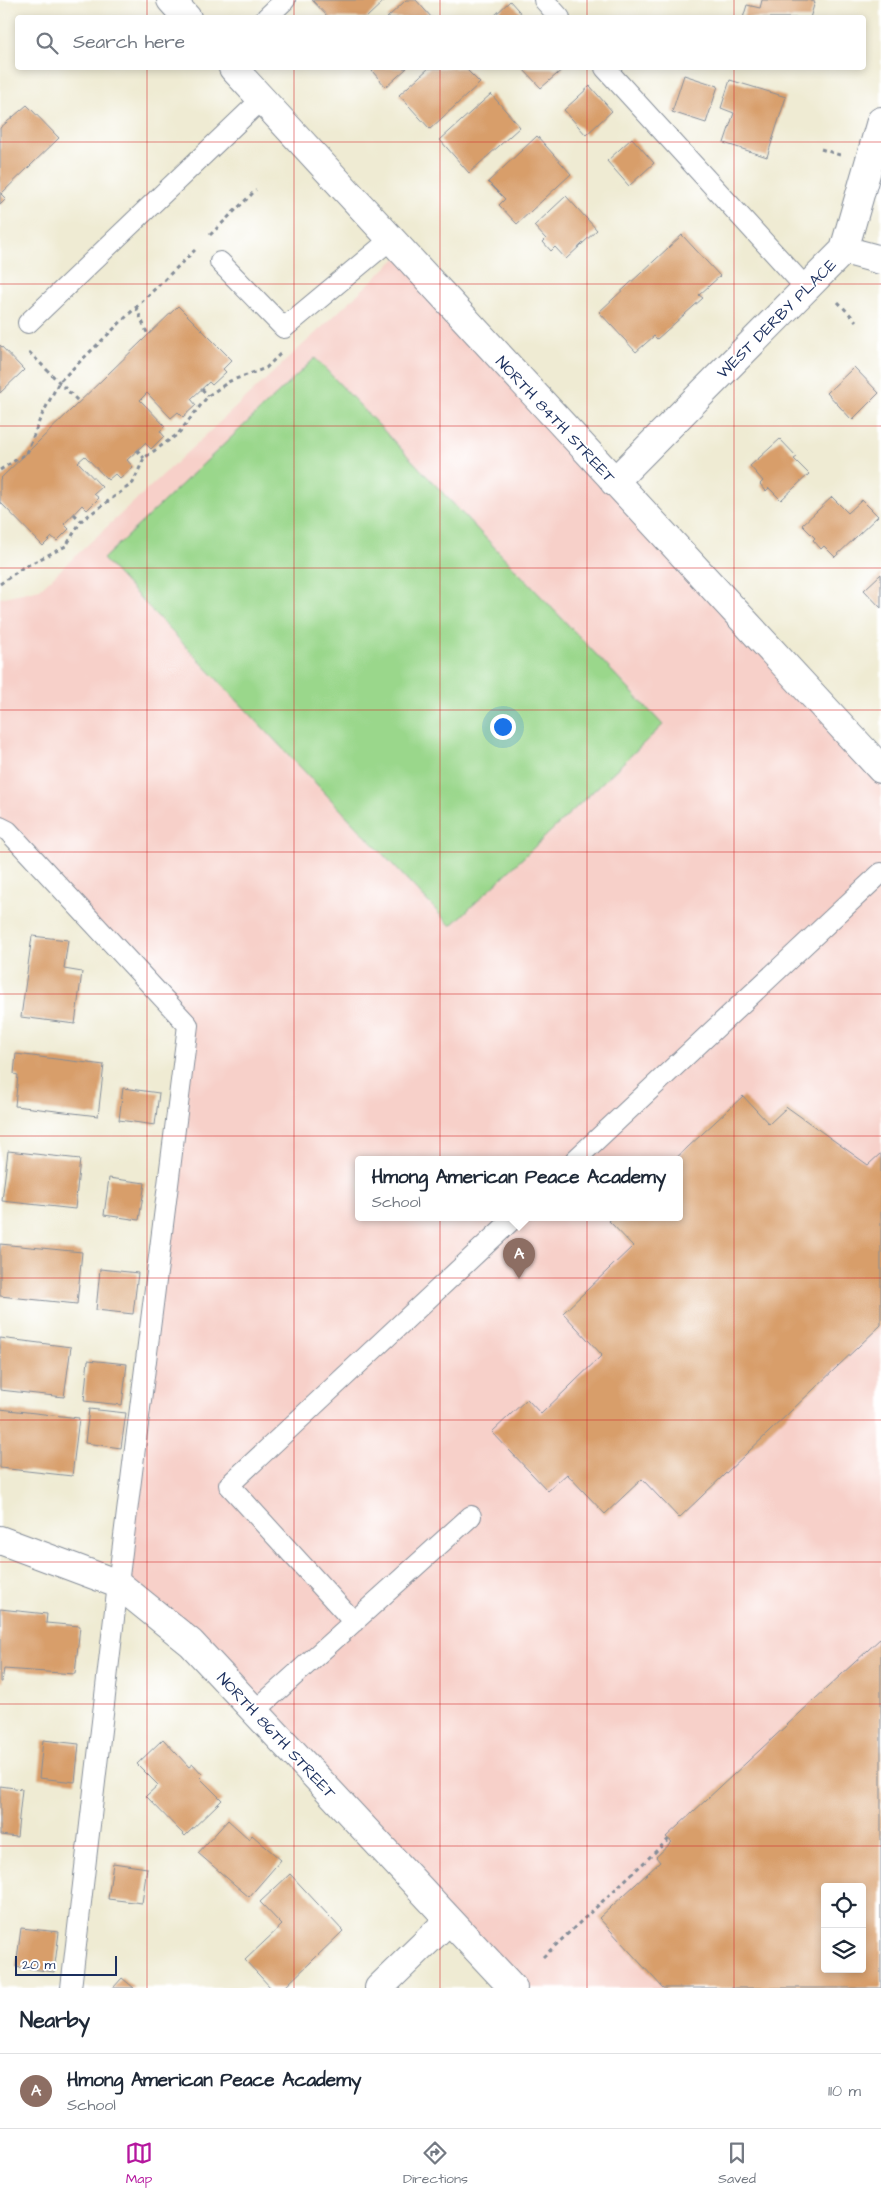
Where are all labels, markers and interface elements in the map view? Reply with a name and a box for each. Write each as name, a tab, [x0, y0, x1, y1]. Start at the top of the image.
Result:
search box	[15, 15, 866, 70]
icon: search	[33, 29, 61, 57]
text: Search here	[73, 29, 185, 56]
street label: WEST DERBY PLACE	[712, 254, 842, 383]
street label: NORTH 84TH STREET	[491, 351, 620, 488]
your location	[490, 714, 516, 740]
popup	[355, 1156, 683, 1221]
text: Hmong American Peace Academy	[372, 1164, 666, 1191]
text: School	[372, 1191, 421, 1213]
pin: A	[503, 1238, 535, 1279]
street label: NORTH 86TH STREET	[212, 1668, 341, 1804]
map controls	[821, 1883, 866, 1973]
button: locate	[821, 1883, 866, 1928]
button: layers	[821, 1928, 866, 1973]
scale bar	[15, 1953, 118, 1976]
text: 20 m	[22, 1955, 55, 1975]
text: Nearby	[20, 2006, 90, 2035]
text: Hmong American Peace Academy	[67, 2067, 361, 2094]
text: A	[31, 2080, 41, 2102]
text: 110 m	[828, 2080, 861, 2102]
text: School	[67, 2094, 116, 2116]
tab: Map	[125, 2139, 153, 2189]
tab: Directions	[403, 2139, 468, 2189]
tab: Saved	[718, 2139, 756, 2189]

